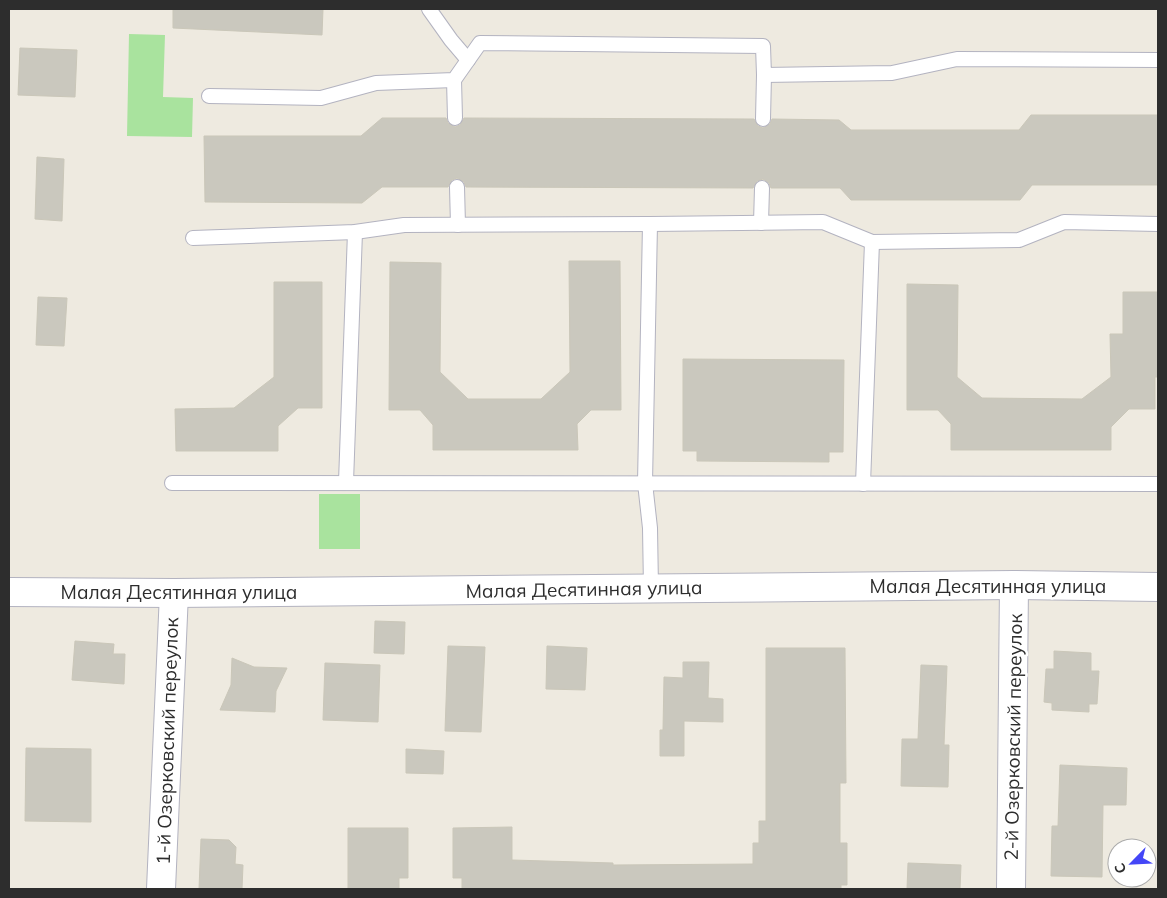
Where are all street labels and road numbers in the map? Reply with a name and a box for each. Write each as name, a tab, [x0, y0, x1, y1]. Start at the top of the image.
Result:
street label: Малая Десятинная улица	[870, 574, 1106, 598]
street label: Малая Десятинная улица	[465, 575, 703, 603]
street label: Малая Десятинная улица	[61, 580, 297, 604]
street label: 2-й Озерковский переулок	[999, 612, 1027, 861]
street label: 1-й Озерковский переулок	[151, 616, 183, 865]

